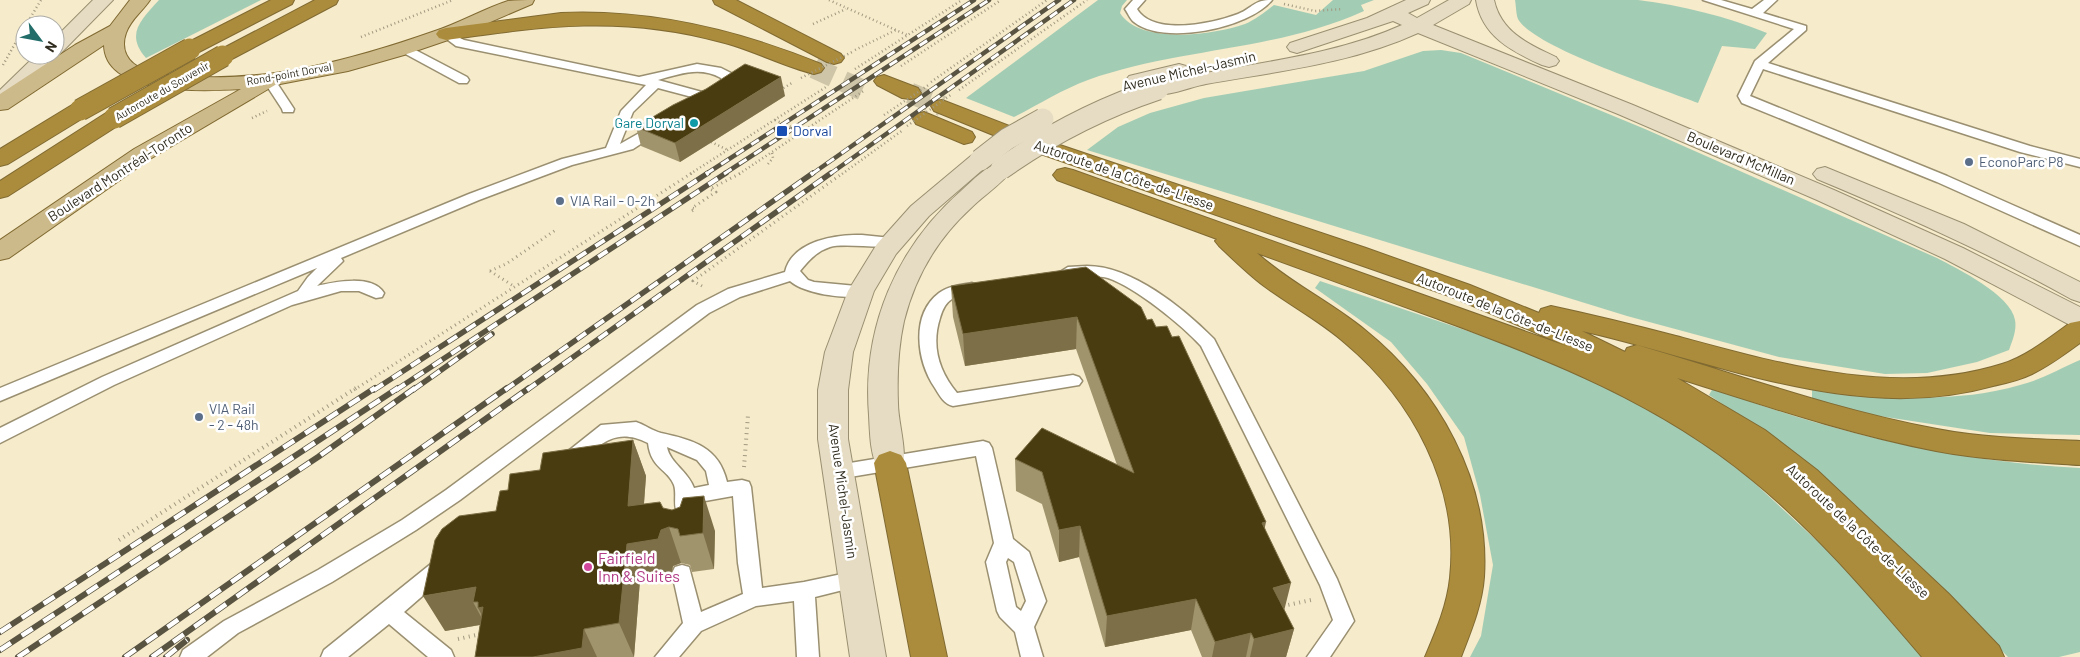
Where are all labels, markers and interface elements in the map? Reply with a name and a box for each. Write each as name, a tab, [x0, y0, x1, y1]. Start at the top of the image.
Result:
north arrow	[15, 15, 65, 65]
text: N	[42, 39, 61, 56]
street label: Avenue Michel-Jasmin	[1120, 47, 1257, 94]
street label: Autoroute du Souvenir	[113, 58, 211, 123]
street label: Rond-point Dorval	[245, 60, 332, 87]
place label: Gare Dorval	[614, 114, 684, 131]
marker: Gare Dorval	[688, 117, 700, 129]
street label: Boulevard Montréal-Toronto	[44, 119, 195, 225]
place label: Dorval	[793, 122, 832, 139]
marker: Dorval	[775, 124, 789, 138]
street label: Boulevard McMillan	[1685, 127, 1798, 188]
street label: Autoroute de la Côte-de-Liesse	[1032, 136, 1216, 213]
place label: EconoParc P8	[1979, 153, 2064, 170]
marker: EconoParc P8	[1963, 156, 1975, 168]
place label: VIA Rail - 0-2h	[570, 192, 655, 209]
marker: VIA Rail - 0-2h	[554, 195, 566, 207]
street label: Autoroute de la Côte-de-Liesse	[1414, 268, 1596, 355]
place label: VIA Rail - 2 - 48h	[209, 400, 259, 433]
marker: VIA Rail - 2 - 48h	[193, 411, 205, 423]
street label: Avenue Michel-Jasmin	[826, 422, 861, 560]
street label: Autoroute de la Côte-de-Liesse	[1783, 460, 1933, 601]
place label: Fairfield Inn & Suites	[598, 548, 680, 585]
marker: Fairfield Inn & Suites	[582, 561, 594, 573]

